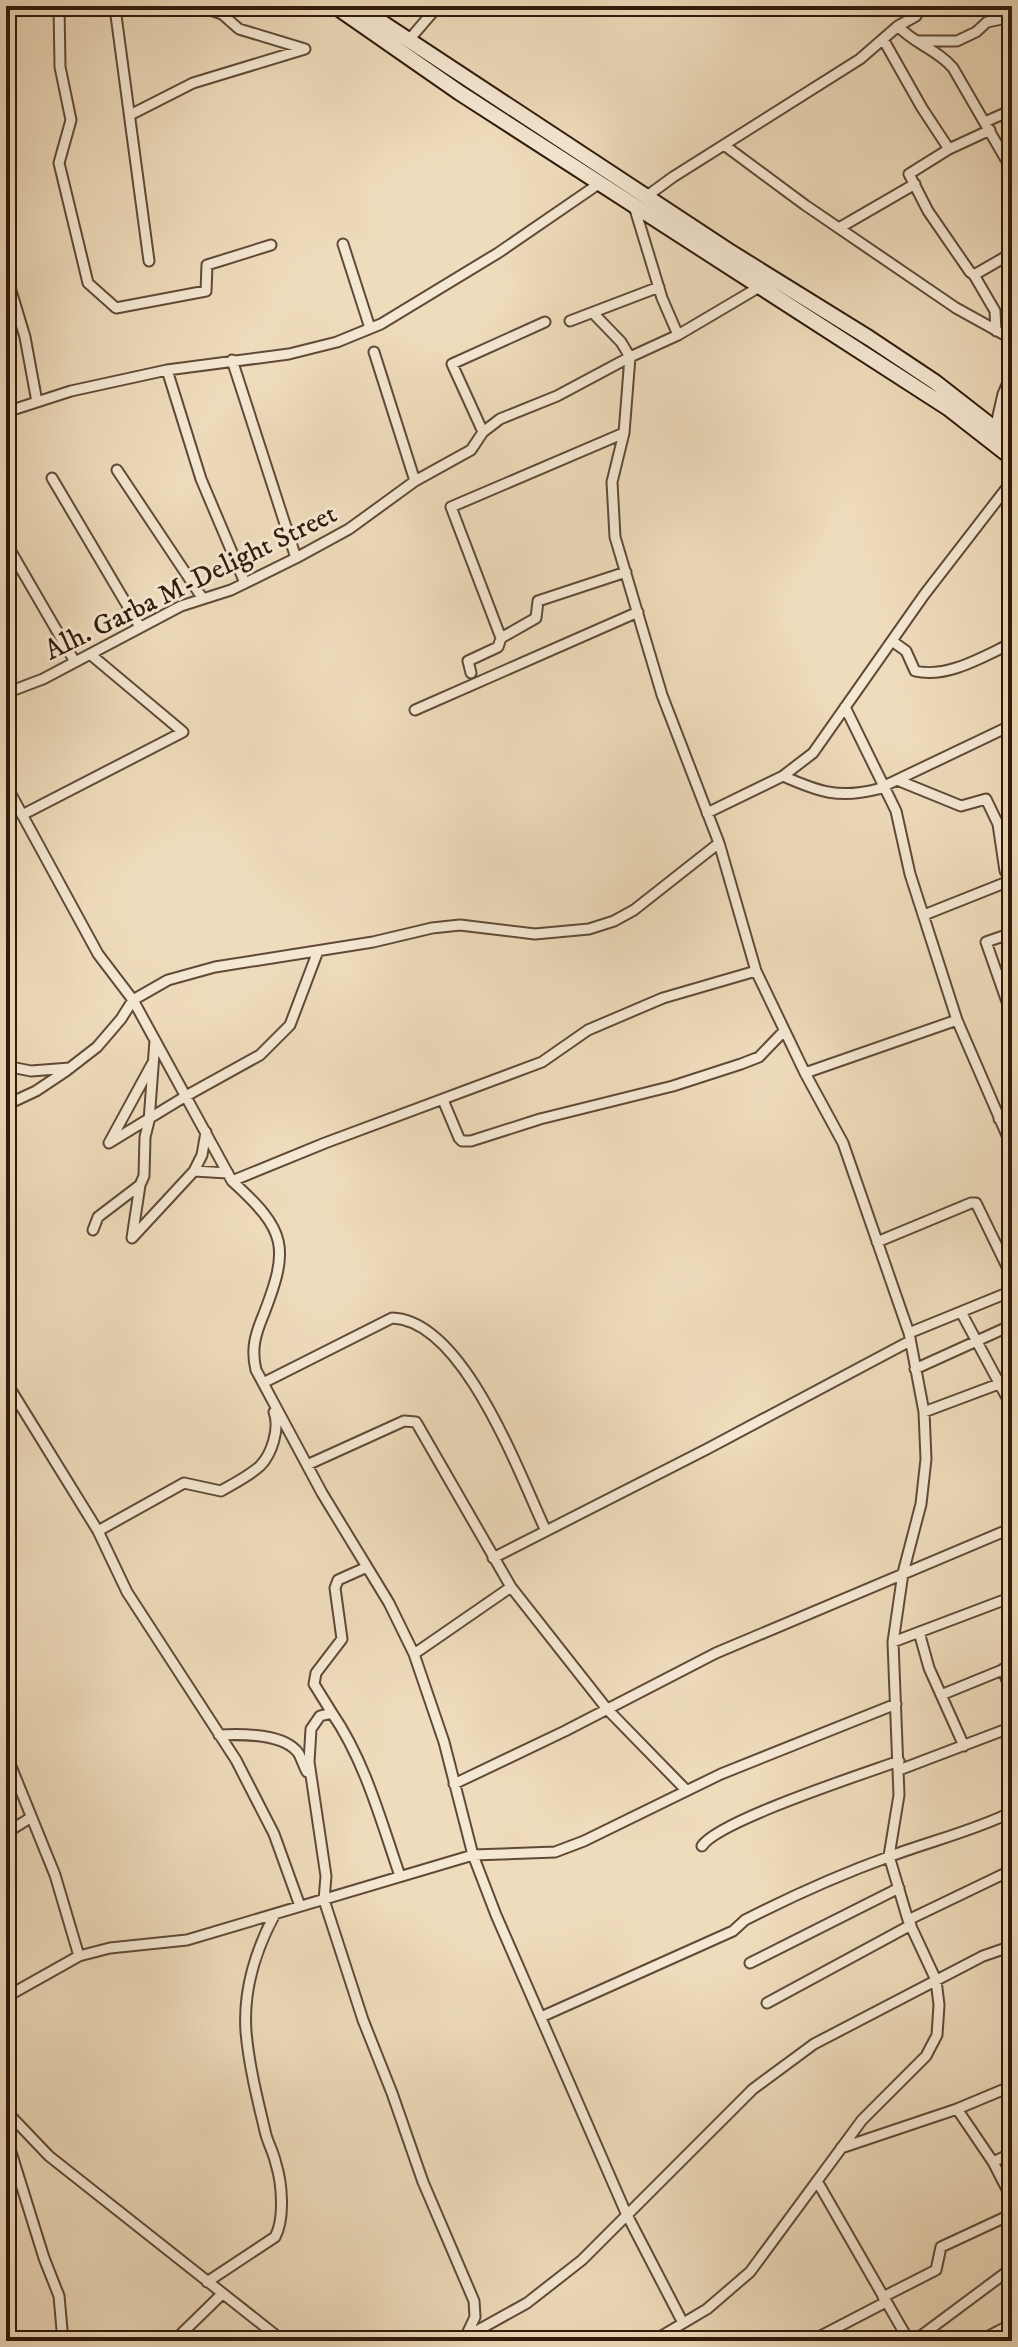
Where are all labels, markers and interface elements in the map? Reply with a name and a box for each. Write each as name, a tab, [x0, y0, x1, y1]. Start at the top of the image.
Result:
street label: Alh. Garba M-Delight Street	[39, 496, 343, 668]

